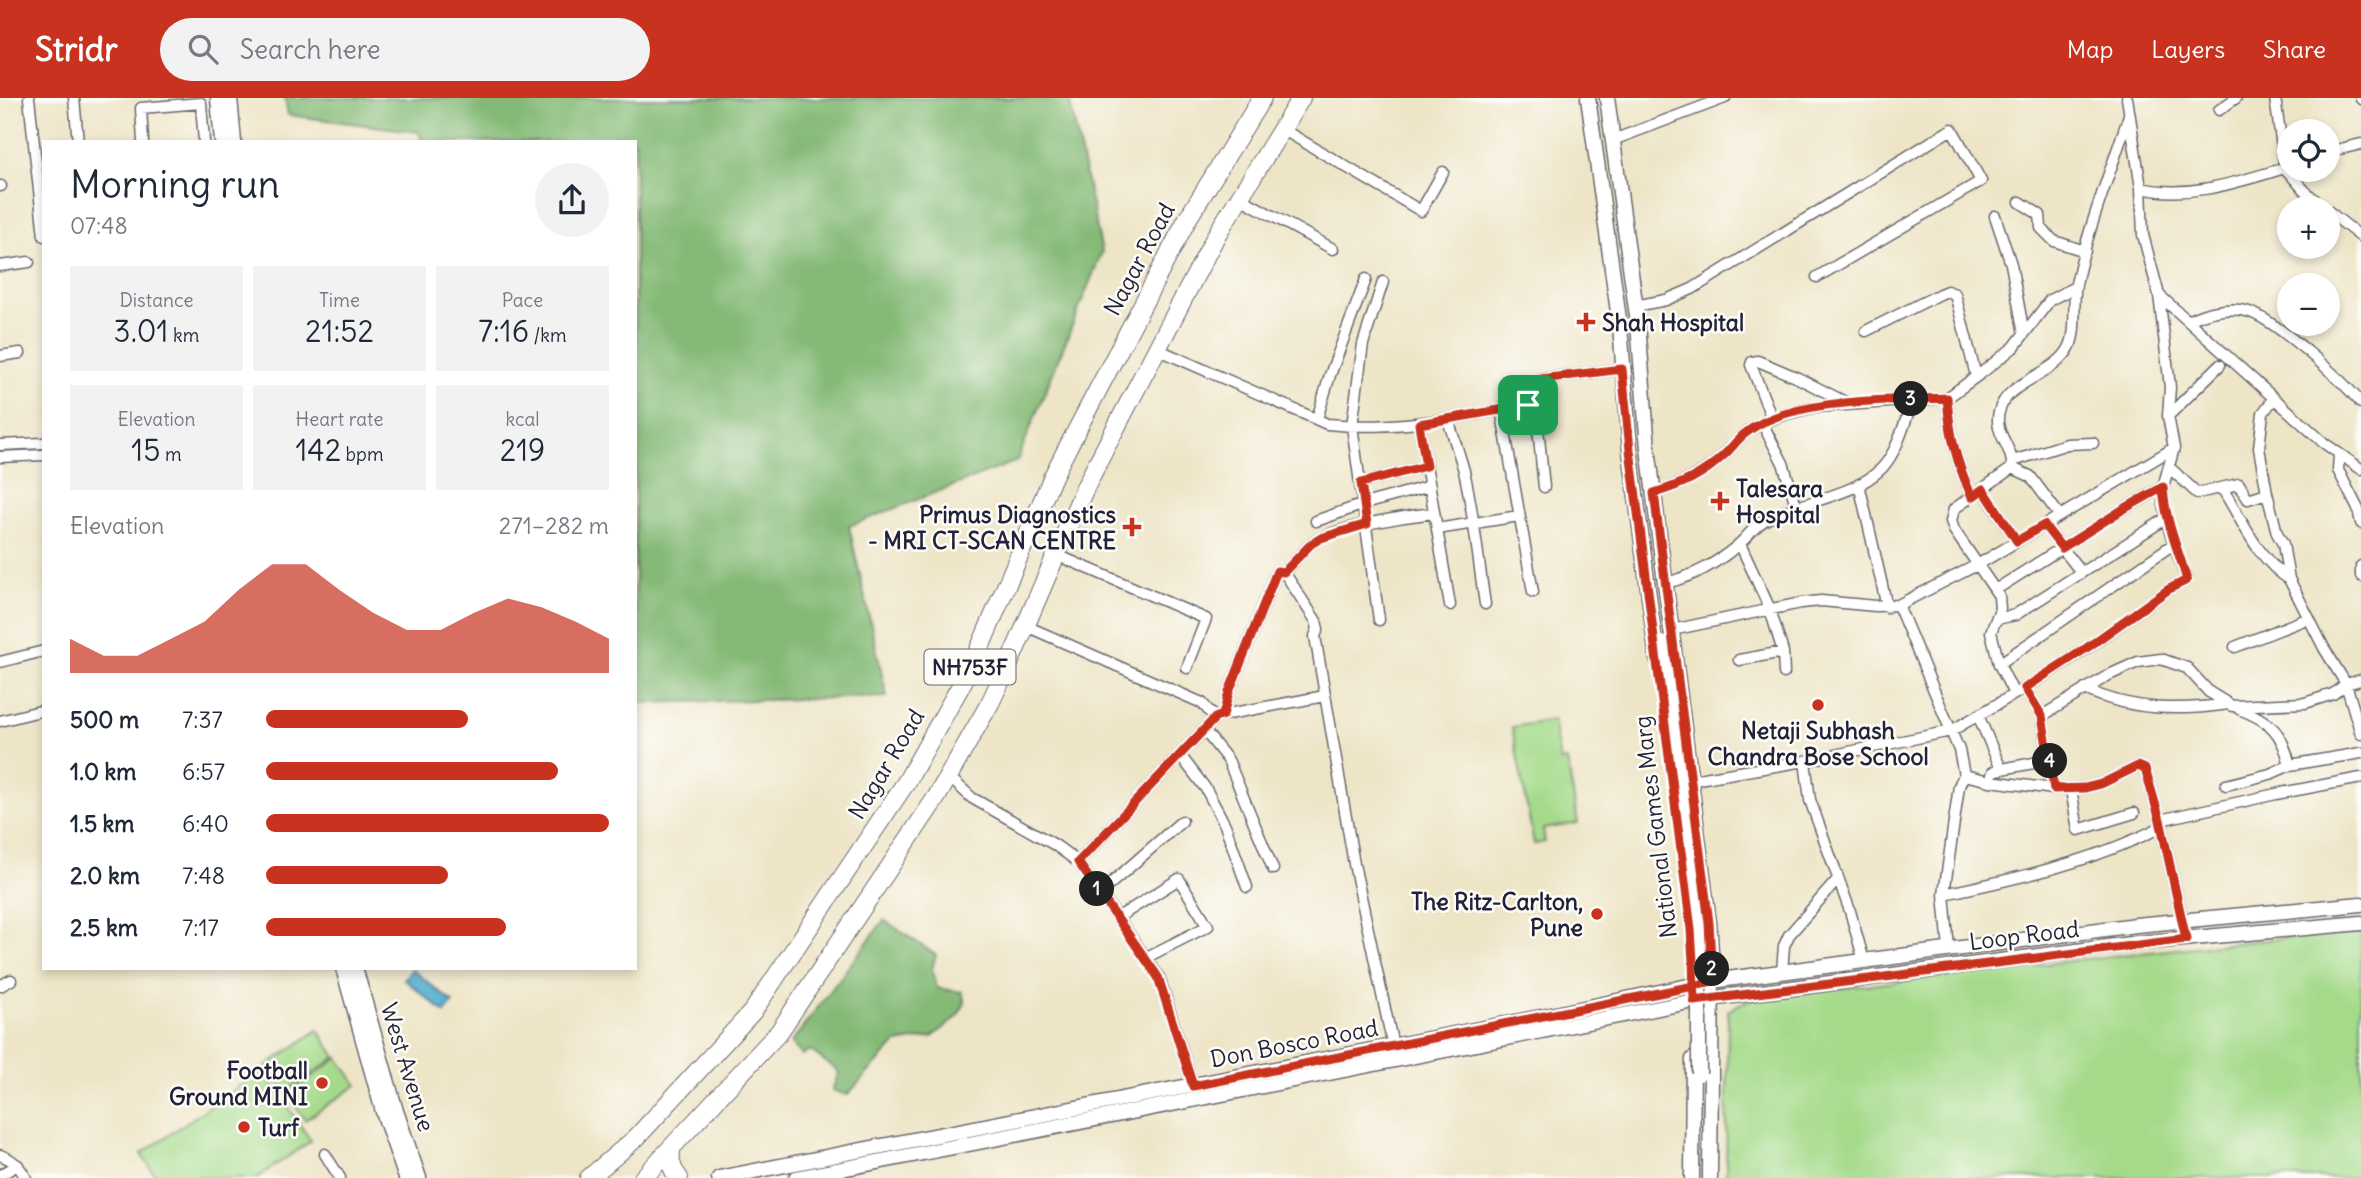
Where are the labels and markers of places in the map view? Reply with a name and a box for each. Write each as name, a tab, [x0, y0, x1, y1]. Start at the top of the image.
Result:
place label: Shah Hospital	[1602, 308, 1744, 337]
marker: Shah Hospital	[1576, 312, 1596, 332]
pin	[1498, 375, 1558, 435]
pin: 3	[1894, 382, 1928, 416]
place label: Talesara Hospital	[1736, 474, 1823, 529]
marker: Talesara Hospital	[1710, 491, 1730, 511]
place label: Primus Diagnostics - MRI CT-SCAN CENTRE	[868, 500, 1116, 555]
marker: Primus Diagnostics - MRI CT-SCAN CENTRE	[1122, 517, 1142, 537]
marker: Netaji Subhash Chandra Bose School	[1810, 697, 1826, 713]
place label: Netaji Subhash Chandra Bose School	[1707, 716, 1929, 771]
pin: 4	[2032, 744, 2068, 778]
pin: 1	[1080, 872, 1114, 906]
place label: The Ritz-Carlton, Pune	[1411, 887, 1583, 942]
marker: The Ritz-Carlton, Pune	[1589, 906, 1605, 922]
pin: 2	[1694, 952, 1730, 986]
place label: Football Ground MINI	[169, 1056, 308, 1111]
marker: Football Ground MINI	[314, 1075, 330, 1091]
place label: Turf	[258, 1113, 300, 1142]
marker: Turf	[236, 1119, 252, 1135]

